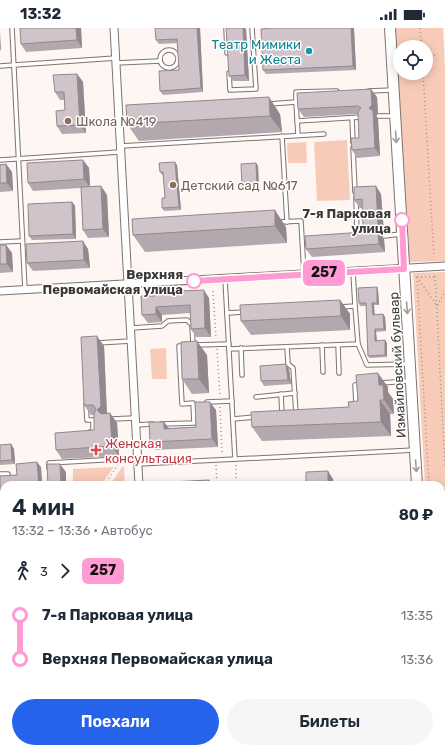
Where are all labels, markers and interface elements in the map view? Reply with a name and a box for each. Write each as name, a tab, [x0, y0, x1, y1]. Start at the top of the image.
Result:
text: 13:32	[20, 5, 61, 23]
place label: Театр Мимики и Жеста	[212, 37, 301, 67]
map controls	[393, 40, 433, 80]
button: locate	[393, 40, 433, 80]
marker: Театр Мимики и Жеста	[304, 46, 314, 56]
place label: Школа №419	[76, 114, 157, 129]
marker: Школа №419	[63, 116, 73, 126]
one-way arrow	[393, 130, 400, 143]
place label: Детский сад №617	[181, 178, 298, 193]
marker: Детский сад №617	[168, 180, 178, 190]
place label: 7-я Парковая улица	[303, 206, 391, 236]
marker: 7-я Парковая улица	[394, 212, 410, 228]
line badge: 257	[301, 260, 347, 286]
text: 257	[311, 264, 337, 281]
place label: Верхняя Первомайская улица	[42, 267, 183, 297]
marker: Верхняя Первомайская улица	[186, 273, 202, 289]
street label: Измайловский бульвар	[386, 291, 409, 438]
one-way arrow	[404, 301, 411, 314]
place label: Женская консультация	[105, 436, 192, 466]
marker: Женская консультация	[90, 444, 102, 456]
one-way arrow	[412, 459, 419, 472]
text: 4 мин	[12, 494, 75, 521]
text: 80 ₽	[399, 506, 433, 524]
text: 13:32 – 13:36 · Автобус	[12, 523, 153, 538]
icon: walk	[12, 560, 34, 582]
icon: forward	[54, 560, 76, 582]
text: 257	[90, 562, 116, 579]
text: 3	[40, 564, 48, 579]
text: 7-я Парковая улица	[42, 606, 193, 624]
text: 13:35	[401, 608, 433, 623]
text: Верхняя Первомайская улица	[42, 650, 273, 668]
text: 13:36	[401, 652, 433, 667]
button: Поехали	[12, 699, 219, 745]
button: Билеты	[227, 699, 433, 745]

